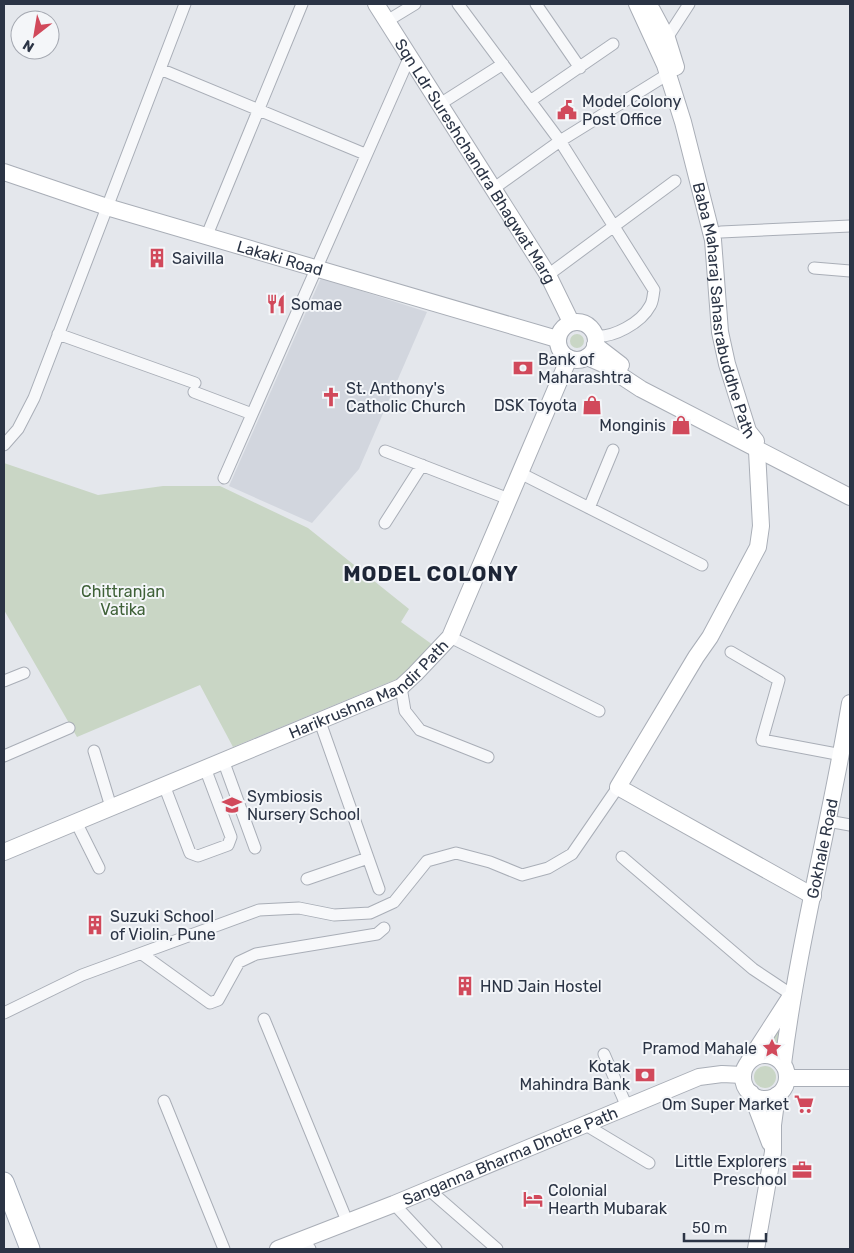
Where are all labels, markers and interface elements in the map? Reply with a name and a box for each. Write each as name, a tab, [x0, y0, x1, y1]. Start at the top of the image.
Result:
north arrow	[10, 10, 60, 60]
street label: Sqn Ldr Sureshchandra Bhagwat Marg	[391, 35, 560, 287]
text: N	[20, 36, 37, 56]
place label: Model Colony Post Office	[582, 92, 682, 129]
public building icon: Model Colony Post Office	[556, 99, 578, 121]
street label: Baba Maharaj Sahasrabuddhe Path	[689, 180, 760, 442]
street label: Lakaki Road	[235, 236, 325, 279]
building icon: Saivilla	[146, 247, 168, 269]
place label: Saivilla	[172, 249, 224, 268]
restaurant icon: Somae	[265, 293, 287, 315]
place label: Somae	[291, 295, 342, 314]
place label: Bank of Maharashtra	[538, 350, 632, 387]
bank icon: Bank of Maharashtra	[512, 357, 534, 379]
place label: St. Anthony's Catholic Church	[346, 379, 466, 416]
church icon: St. Anthony's Catholic Church	[320, 386, 342, 408]
shop icon: DSK Toyota	[581, 394, 603, 416]
place label: DSK Toyota	[494, 396, 577, 415]
shop icon: Monginis	[670, 414, 692, 436]
place label: Monginis	[599, 416, 666, 435]
district label: MODEL COLONY	[343, 561, 519, 586]
park label: Chittranjan Vatika	[81, 582, 165, 619]
street label: Harikrushna Mandir Path	[286, 636, 452, 742]
place label: Symbiosis Nursery School	[247, 787, 360, 824]
school or university icon: Symbiosis Nursery School	[221, 794, 243, 816]
street label: Gokhale Road	[802, 797, 841, 900]
place label: Suzuki School of Violin, Pune	[110, 907, 216, 944]
building icon: Suzuki School of Violin, Pune	[84, 914, 106, 936]
building icon: HND Jain Hostel	[454, 975, 476, 997]
place label: HND Jain Hostel	[480, 977, 602, 996]
place icon: Pramod Mahale	[761, 1037, 783, 1059]
place label: Pramod Mahale	[642, 1039, 757, 1058]
place label: Kotak Mahindra Bank	[519, 1057, 631, 1094]
bank icon: Kotak Mahindra Bank	[634, 1064, 656, 1086]
supermarket icon: Om Super Market	[793, 1093, 815, 1115]
place label: Om Super Market	[662, 1095, 789, 1114]
street label: Sanganna Bharma Dhotre Path	[399, 1102, 620, 1209]
place label: Little Explorers Preschool	[675, 1152, 787, 1189]
office icon: Little Explorers Preschool	[791, 1159, 813, 1181]
place label: Colonial Hearth Mubarak	[548, 1181, 668, 1218]
hotel icon: Colonial Hearth Mubarak	[522, 1188, 544, 1210]
scale bar	[684, 1210, 766, 1242]
text: 50 m	[692, 1219, 727, 1237]

